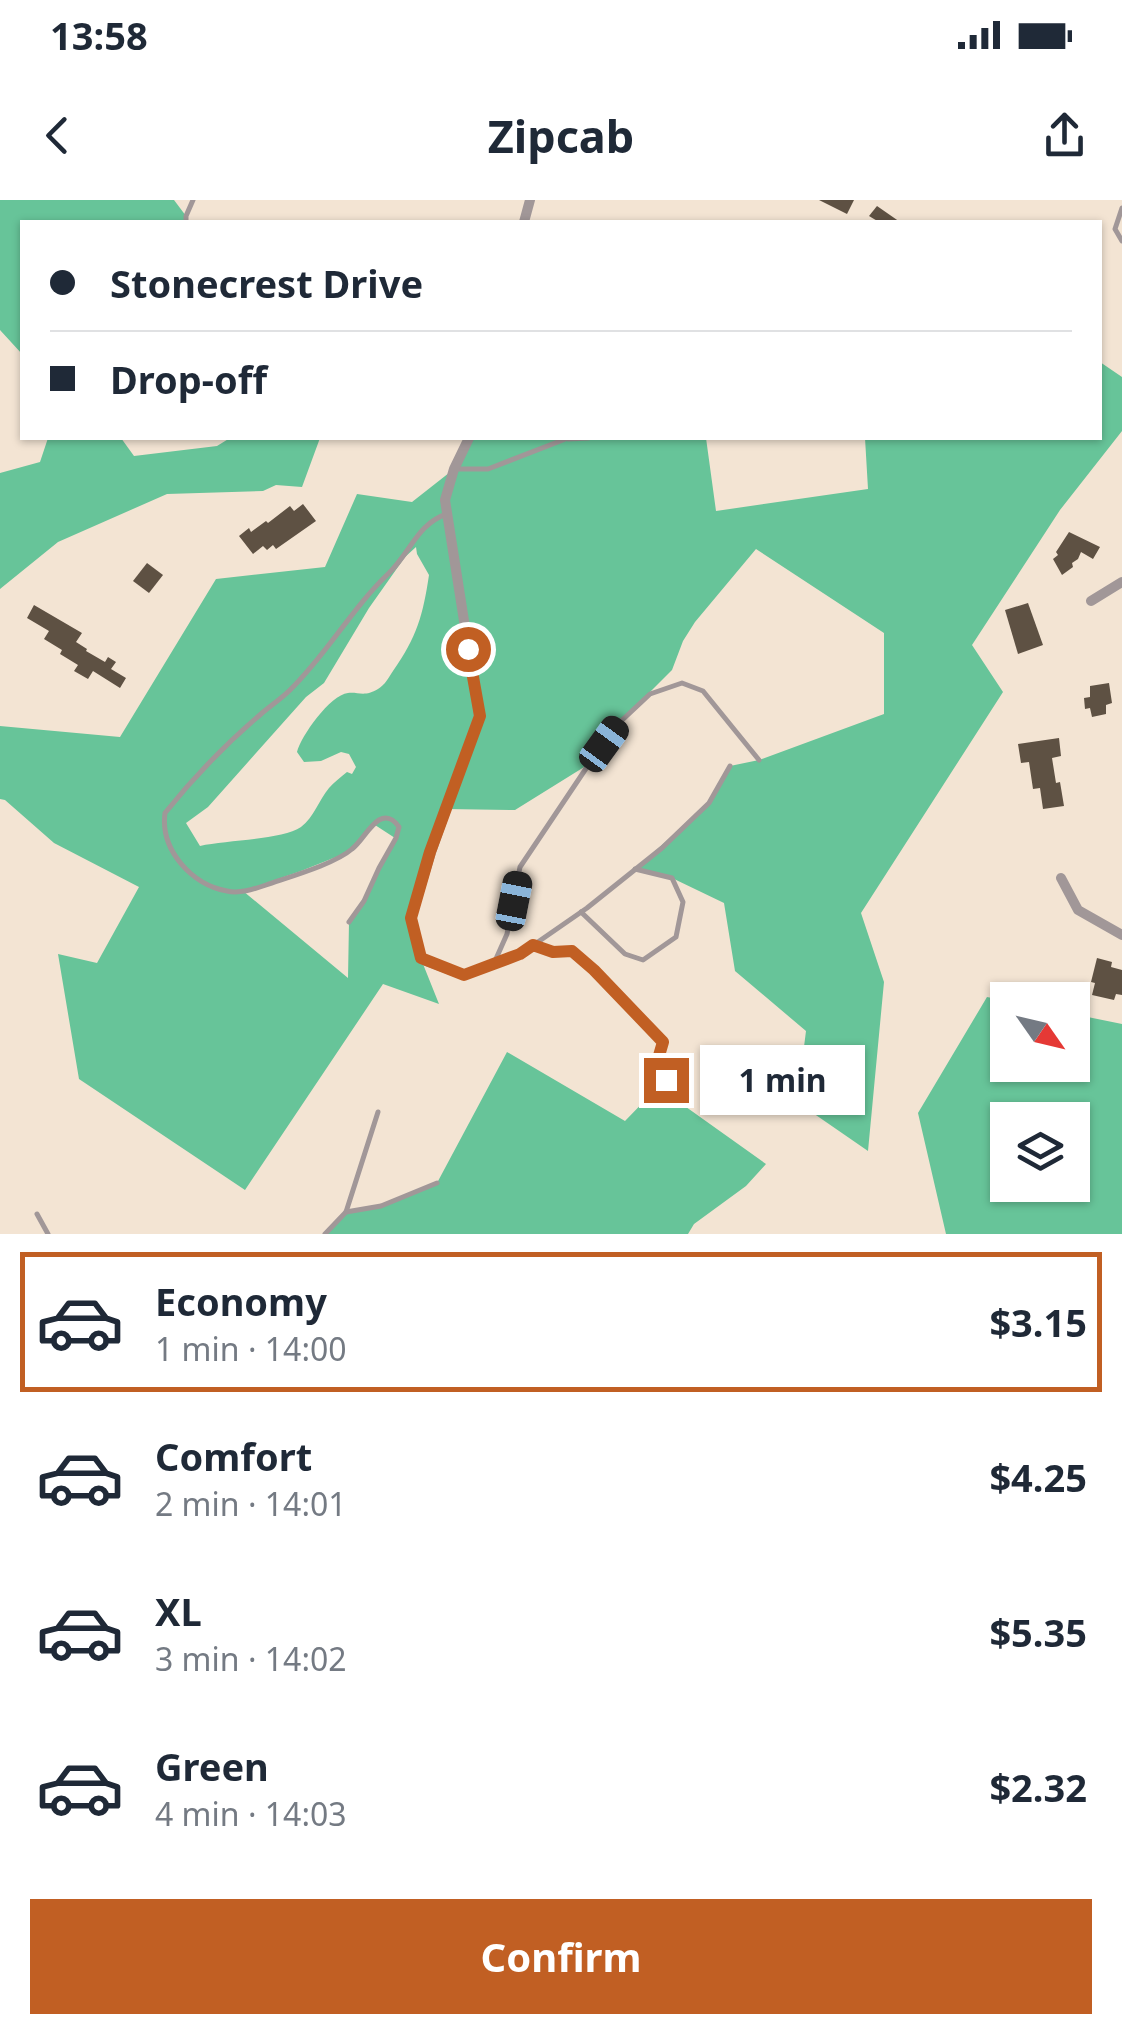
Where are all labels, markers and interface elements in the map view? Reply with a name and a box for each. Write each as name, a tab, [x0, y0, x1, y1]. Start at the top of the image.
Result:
text: 13:58	[50, 9, 148, 61]
text: Zipcab	[488, 105, 634, 166]
icon: back	[30, 108, 85, 163]
icon: share	[1037, 108, 1092, 163]
text: Stonecrest Drive	[110, 257, 423, 309]
text: Drop-off	[110, 353, 267, 405]
route start	[446, 627, 491, 672]
car	[574, 711, 634, 777]
car	[494, 869, 534, 933]
north arrow	[990, 982, 1090, 1082]
map controls	[990, 982, 1090, 1202]
callout: 1 min	[701, 1045, 866, 1115]
route end	[644, 1058, 689, 1103]
text: 1 min	[738, 1058, 827, 1101]
button: layers	[990, 1102, 1090, 1202]
text: Economy	[155, 1275, 327, 1327]
icon: car	[35, 1277, 125, 1367]
text: $3.15	[989, 1296, 1087, 1348]
text: 1 min · 14:00	[155, 1327, 347, 1370]
text: Comfort	[155, 1430, 312, 1482]
icon: car	[35, 1432, 125, 1522]
text: $4.25	[989, 1451, 1087, 1503]
text: 2 min · 14:01	[155, 1482, 347, 1525]
text: XL	[155, 1585, 202, 1637]
icon: car	[35, 1587, 125, 1677]
text: $5.35	[989, 1606, 1087, 1658]
text: 3 min · 14:02	[155, 1637, 347, 1680]
text: Green	[155, 1740, 269, 1792]
icon: car	[35, 1742, 125, 1832]
text: $2.32	[989, 1761, 1087, 1813]
text: 4 min · 14:03	[155, 1792, 347, 1835]
button: Confirm	[30, 1899, 1092, 2014]

